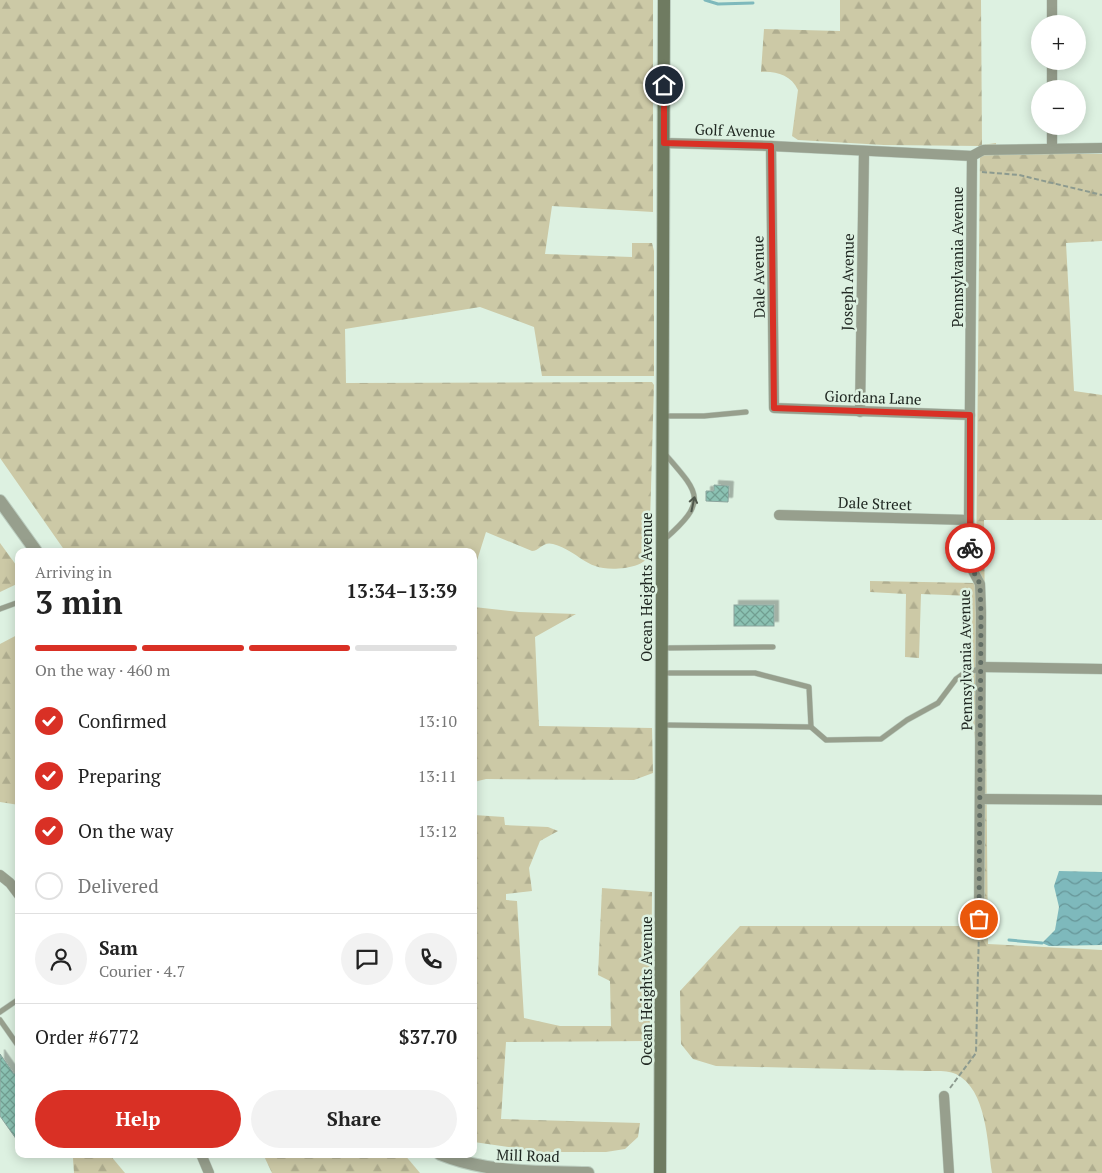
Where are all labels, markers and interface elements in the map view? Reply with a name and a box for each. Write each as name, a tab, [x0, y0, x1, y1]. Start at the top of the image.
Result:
map controls	[1031, 15, 1086, 135]
button: +	[1031, 15, 1086, 70]
pin	[643, 64, 685, 106]
icon: home	[650, 71, 678, 99]
button: −	[1031, 80, 1086, 135]
street label: Golf Avenue	[694, 119, 776, 141]
street label: Pennsylvania Avenue	[947, 186, 967, 328]
street label: Joseph Avenue	[836, 233, 858, 331]
street label: Dale Avenue	[747, 235, 769, 319]
street label: Giordana Lane	[824, 385, 922, 409]
street label: Dale Street	[838, 492, 913, 514]
one-way arrow	[688, 497, 698, 513]
street label: Ocean Heights Avenue	[636, 512, 656, 662]
courier	[945, 523, 995, 573]
icon: bike	[956, 534, 984, 562]
text: Arriving in	[35, 561, 112, 583]
text: 13:34–13:39	[346, 578, 457, 603]
text: 3 min	[35, 581, 123, 623]
street label: Pennsylvania Avenue	[954, 589, 976, 731]
text: On the way · 460 m	[35, 659, 170, 681]
icon: check	[35, 707, 63, 735]
text: Confirmed	[78, 708, 167, 733]
text: 13:10	[418, 710, 457, 732]
icon: check	[35, 762, 63, 790]
text: Preparing	[78, 763, 161, 788]
text: 13:11	[418, 765, 457, 787]
icon: check	[35, 817, 63, 845]
text: On the way	[78, 818, 173, 843]
text: 13:12	[418, 820, 457, 842]
text: Delivered	[78, 873, 159, 898]
pin	[958, 898, 1000, 940]
icon: bag	[965, 905, 993, 933]
street label: Ocean Heights Avenue	[636, 916, 656, 1066]
button: person	[35, 933, 87, 985]
button: chat	[341, 933, 393, 985]
button: phone	[405, 933, 457, 985]
text: Sam	[99, 935, 138, 960]
text: Courier · 4.7	[99, 960, 185, 982]
text: Order #6772	[35, 1024, 139, 1049]
text: $37.70	[399, 1024, 457, 1049]
button: Help	[35, 1090, 241, 1148]
button: Share	[251, 1090, 457, 1148]
street label: Mill Road	[496, 1144, 560, 1166]

